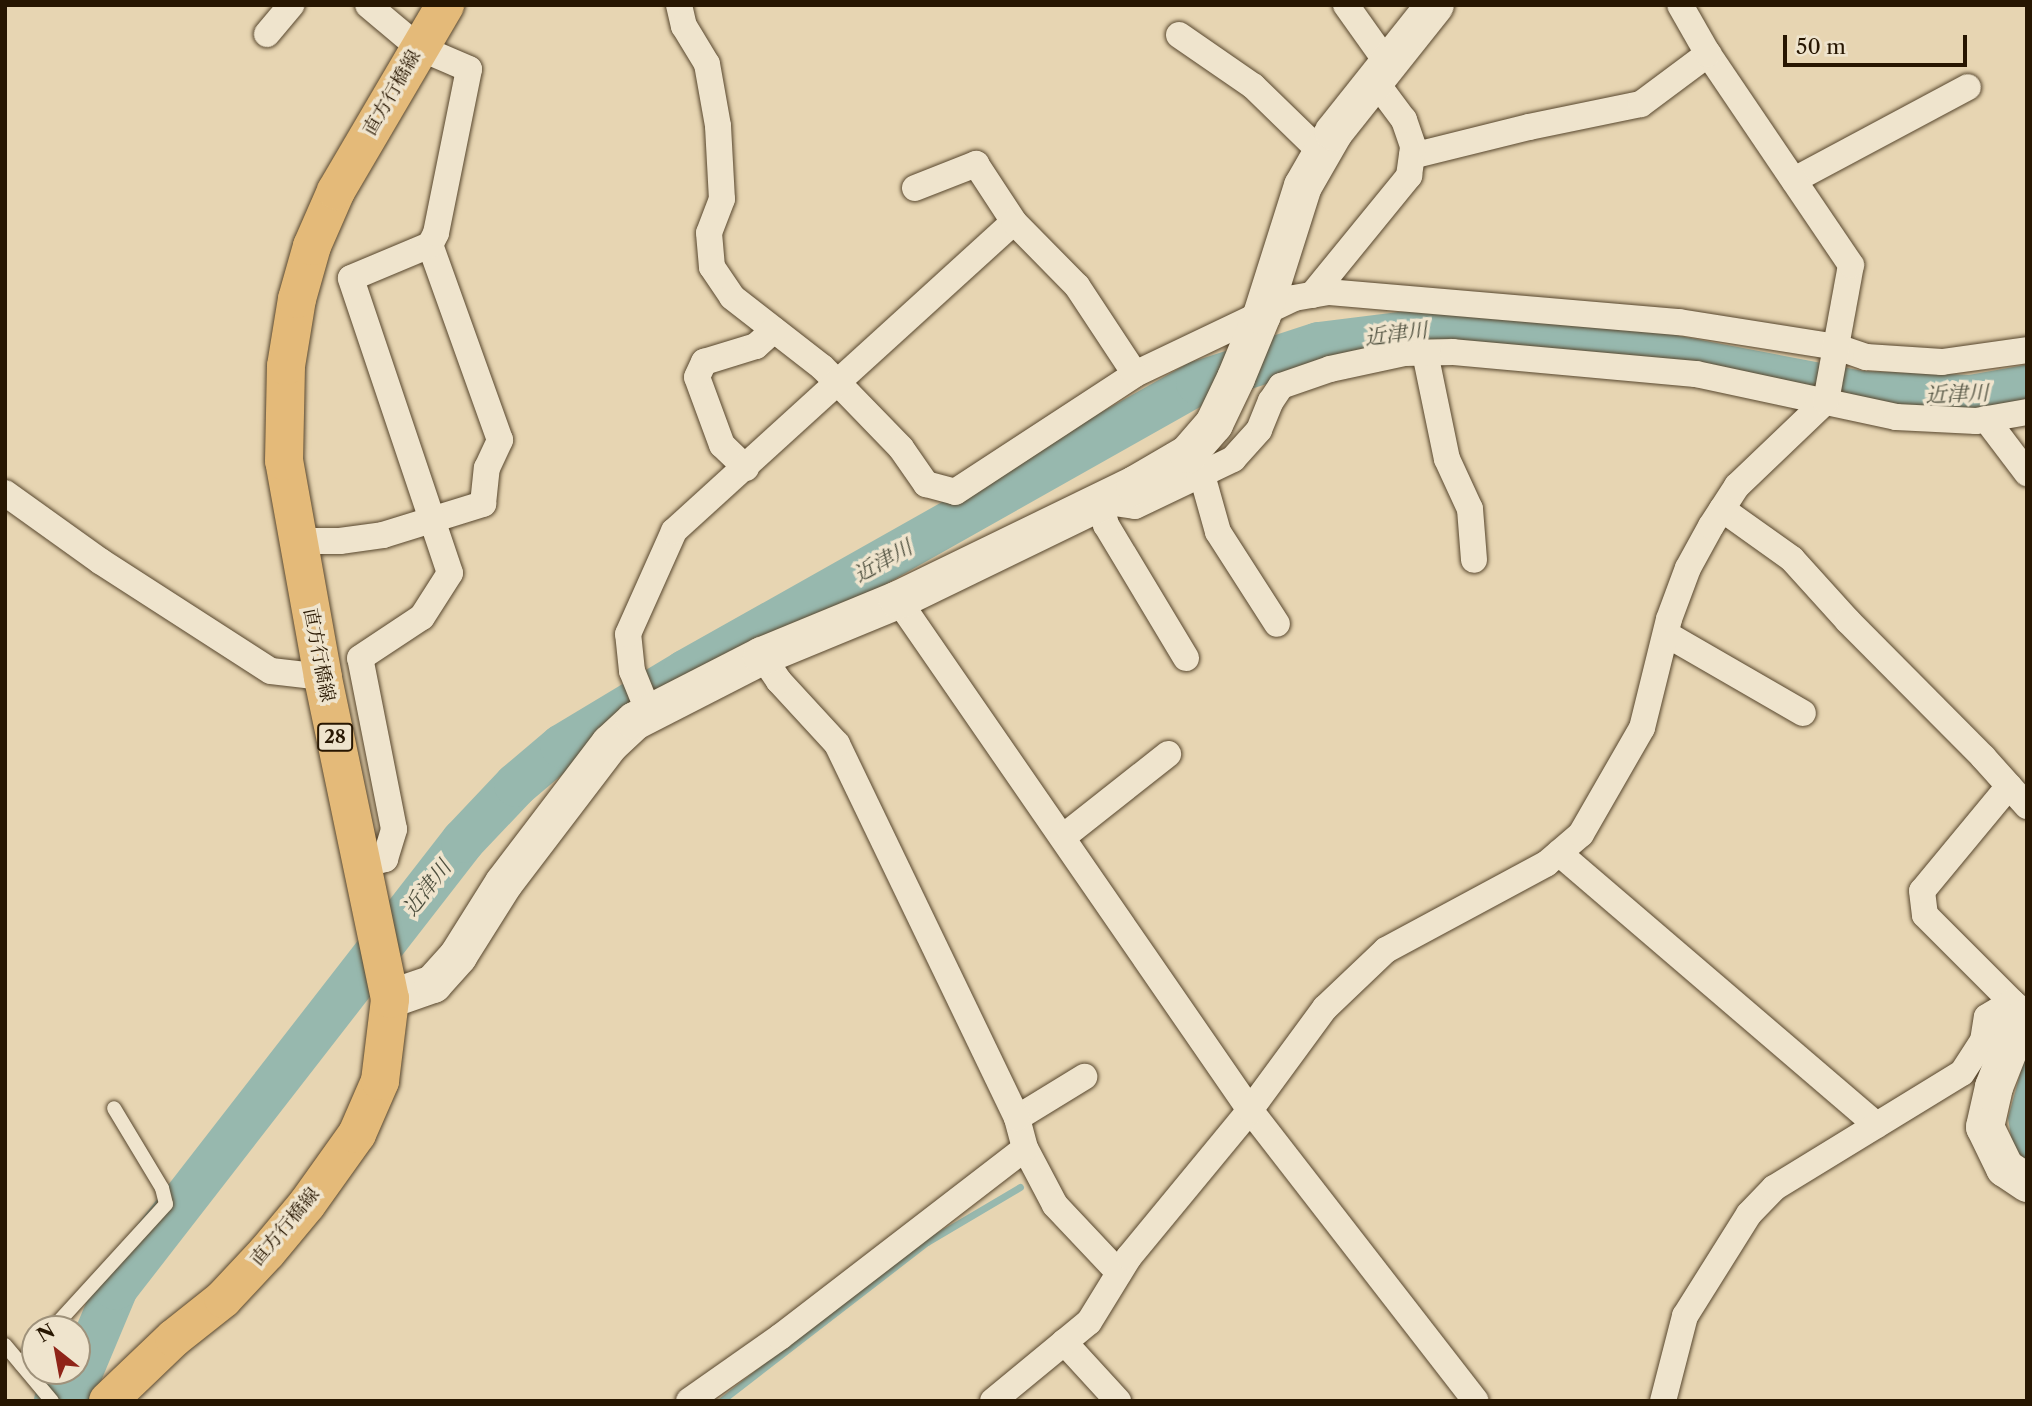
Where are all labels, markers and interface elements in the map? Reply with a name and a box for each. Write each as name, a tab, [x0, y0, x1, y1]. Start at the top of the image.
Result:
scale bar	[1787, 21, 1971, 65]
text: 50 m	[1796, 34, 1846, 59]
street label: 直方行橋線	[358, 46, 426, 140]
water label: 近津川	[1363, 318, 1429, 350]
water label: 近津川	[1925, 380, 1989, 408]
water label: 近津川	[849, 535, 917, 587]
street label: 直方行橋線	[299, 606, 339, 704]
road number: 28	[316, 722, 354, 752]
water label: 近津川	[398, 855, 456, 921]
street label: 直方行橋線	[246, 1183, 324, 1271]
north arrow	[21, 1315, 91, 1385]
text: N	[33, 1319, 59, 1347]

